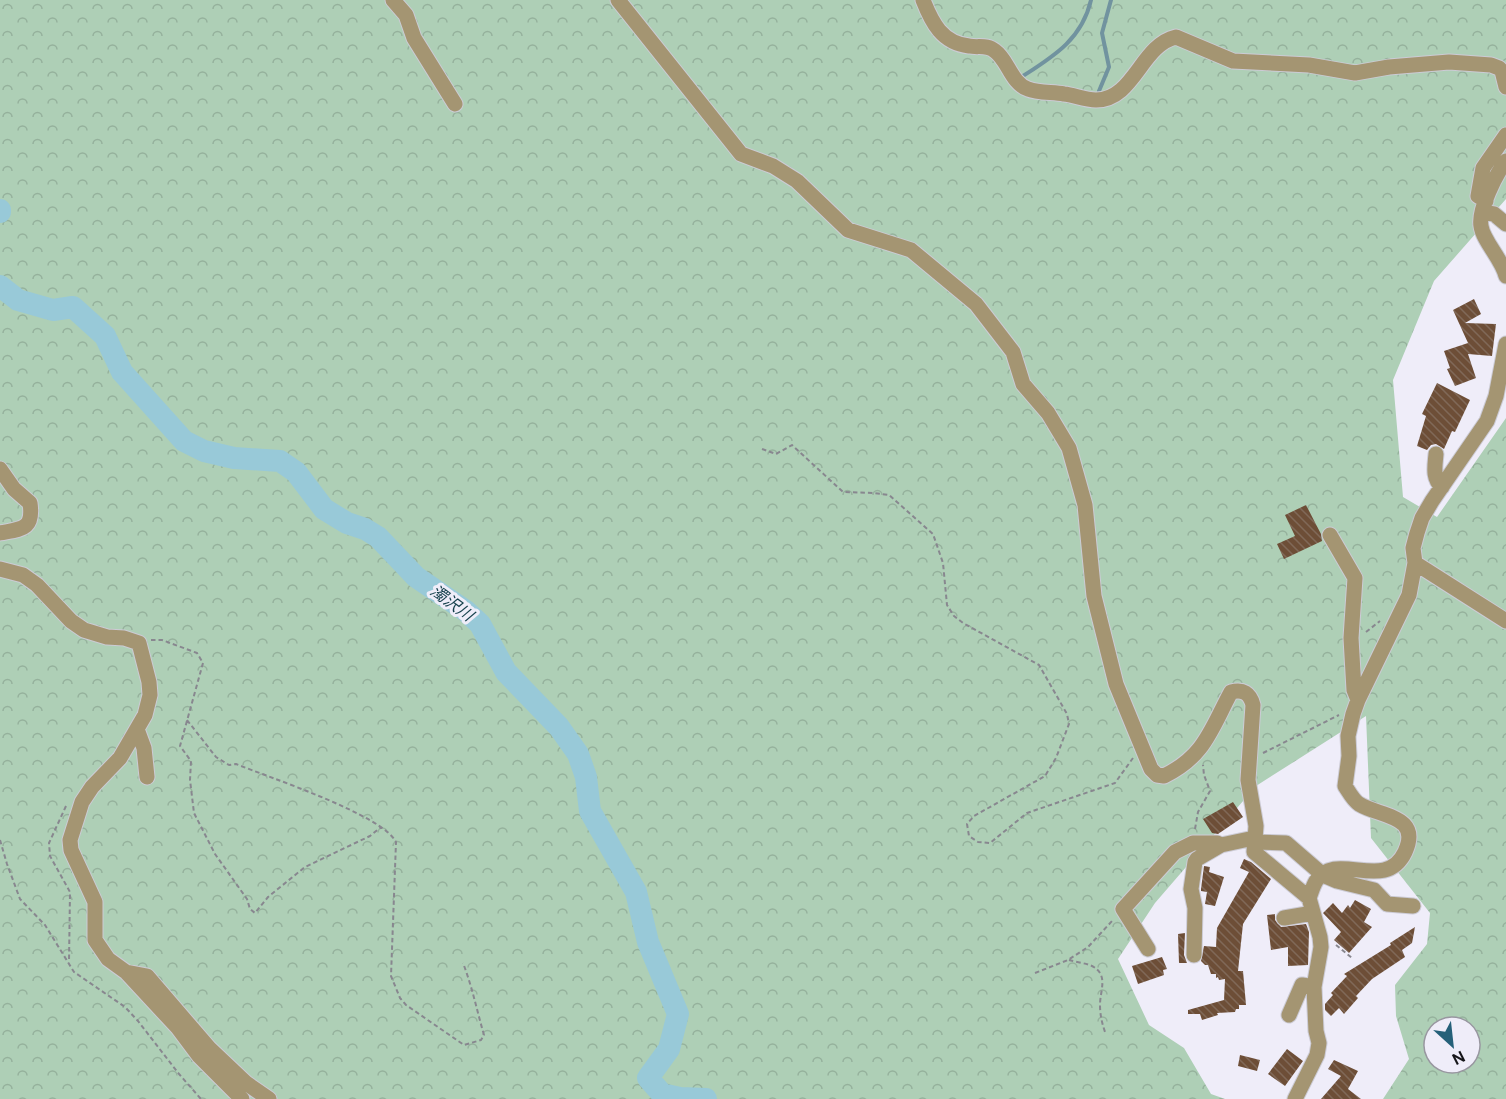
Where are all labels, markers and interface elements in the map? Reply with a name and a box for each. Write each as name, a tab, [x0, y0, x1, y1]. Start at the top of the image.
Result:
water label: 濁沢川	[426, 580, 479, 627]
north arrow	[1422, 1015, 1482, 1075]
text: N	[1449, 1046, 1469, 1070]

